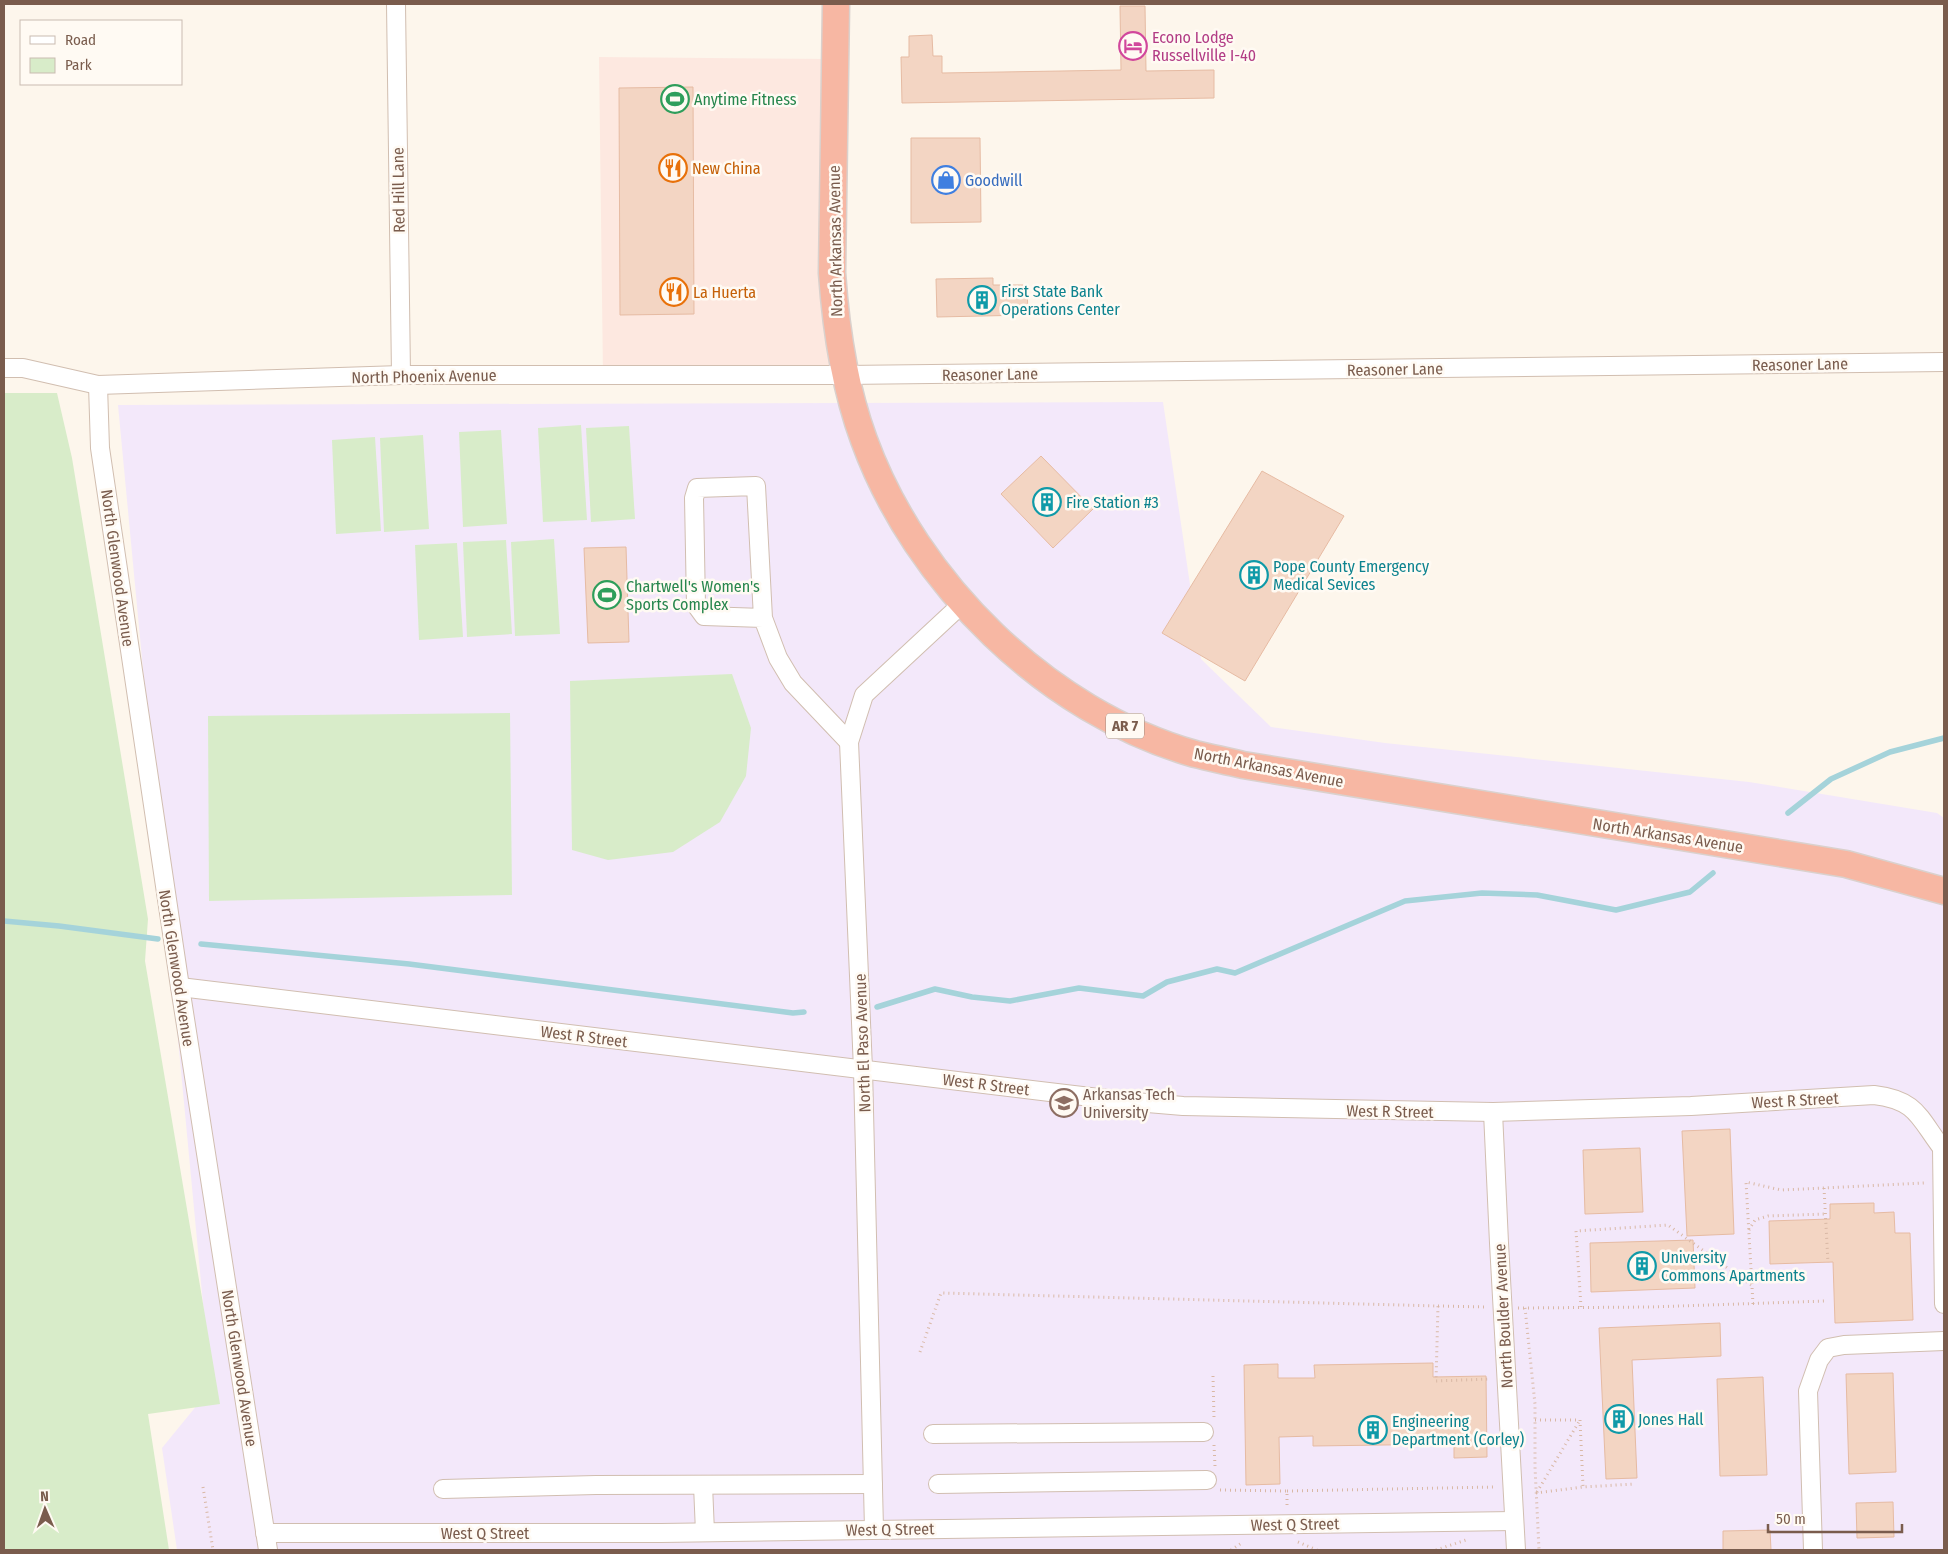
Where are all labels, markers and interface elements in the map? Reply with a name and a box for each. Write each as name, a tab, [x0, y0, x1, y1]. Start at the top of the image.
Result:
legend	[20, 20, 182, 85]
place label: Econo Lodge Russellville I-40	[1152, 28, 1256, 65]
text: Road	[65, 31, 96, 49]
hotel icon: Econo Lodge Russellville I-40	[1118, 31, 1148, 61]
text: Park	[65, 56, 92, 74]
sports icon: Anytime Fitness	[660, 84, 690, 114]
place label: Anytime Fitness	[694, 90, 797, 109]
street label: Red Hill Lane	[388, 147, 409, 233]
restaurant icon: New China	[658, 153, 688, 183]
place label: New China	[692, 159, 761, 178]
street label: North Arkansas Avenue	[825, 165, 846, 317]
shop icon: Goodwill	[931, 165, 961, 195]
place label: Goodwill	[965, 171, 1023, 190]
restaurant icon: La Huerta	[659, 277, 689, 307]
place label: First State Bank Operations Center	[1001, 282, 1120, 319]
place label: La Huerta	[693, 283, 756, 302]
building icon: First State Bank Operations Center	[967, 285, 997, 315]
street label: Reasoner Lane	[1752, 354, 1848, 375]
street label: Reasoner Lane	[1347, 359, 1443, 380]
street label: Reasoner Lane	[942, 364, 1038, 385]
street label: North Phoenix Avenue	[351, 366, 497, 387]
building icon: Fire Station #3	[1032, 487, 1062, 517]
street label: North Glenwood Avenue	[97, 488, 138, 648]
place label: Fire Station #3	[1066, 493, 1159, 512]
place label: Pope County Emergency Medical Sevices	[1273, 557, 1430, 594]
building icon: Pope County Emergency Medical Sevices	[1239, 560, 1269, 590]
place label: Chartwell's Women's Sports Complex	[626, 577, 760, 614]
sports icon: Chartwell's Women's Sports Complex	[592, 580, 622, 610]
road number: AR 7	[1106, 714, 1144, 738]
street label: North Arkansas Avenue	[1193, 744, 1345, 791]
street label: North Arkansas Avenue	[1591, 814, 1744, 857]
street label: North Glenwood Avenue	[155, 888, 198, 1048]
street label: North El Paso Avenue	[851, 973, 874, 1113]
street label: West R Street	[539, 1022, 629, 1051]
street label: West R Street	[941, 1070, 1031, 1099]
place label: Arkansas Tech University	[1083, 1085, 1175, 1122]
school or university icon: Arkansas Tech University	[1049, 1088, 1079, 1118]
street label: West R Street	[1751, 1089, 1840, 1112]
street label: West R Street	[1346, 1101, 1435, 1122]
street label: North Boulder Avenue	[1490, 1243, 1517, 1389]
place label: University Commons Apartments	[1661, 1248, 1806, 1285]
building icon: University Commons Apartments	[1627, 1251, 1657, 1281]
street label: North Glenwood Avenue	[218, 1288, 261, 1448]
building icon: Jones Hall	[1604, 1404, 1634, 1434]
place label: Jones Hall	[1638, 1410, 1704, 1429]
place label: Engineering Department (Corley)	[1392, 1412, 1525, 1449]
building icon: Engineering Department (Corley)	[1358, 1415, 1388, 1445]
north arrow	[20, 1484, 70, 1534]
text: N	[40, 1488, 49, 1505]
scale bar	[1768, 1502, 1902, 1534]
text: 50 m	[1776, 1510, 1806, 1528]
street label: West Q Street	[1250, 1514, 1340, 1535]
street label: West Q Street	[845, 1519, 935, 1540]
street label: West Q Street	[441, 1524, 530, 1543]

